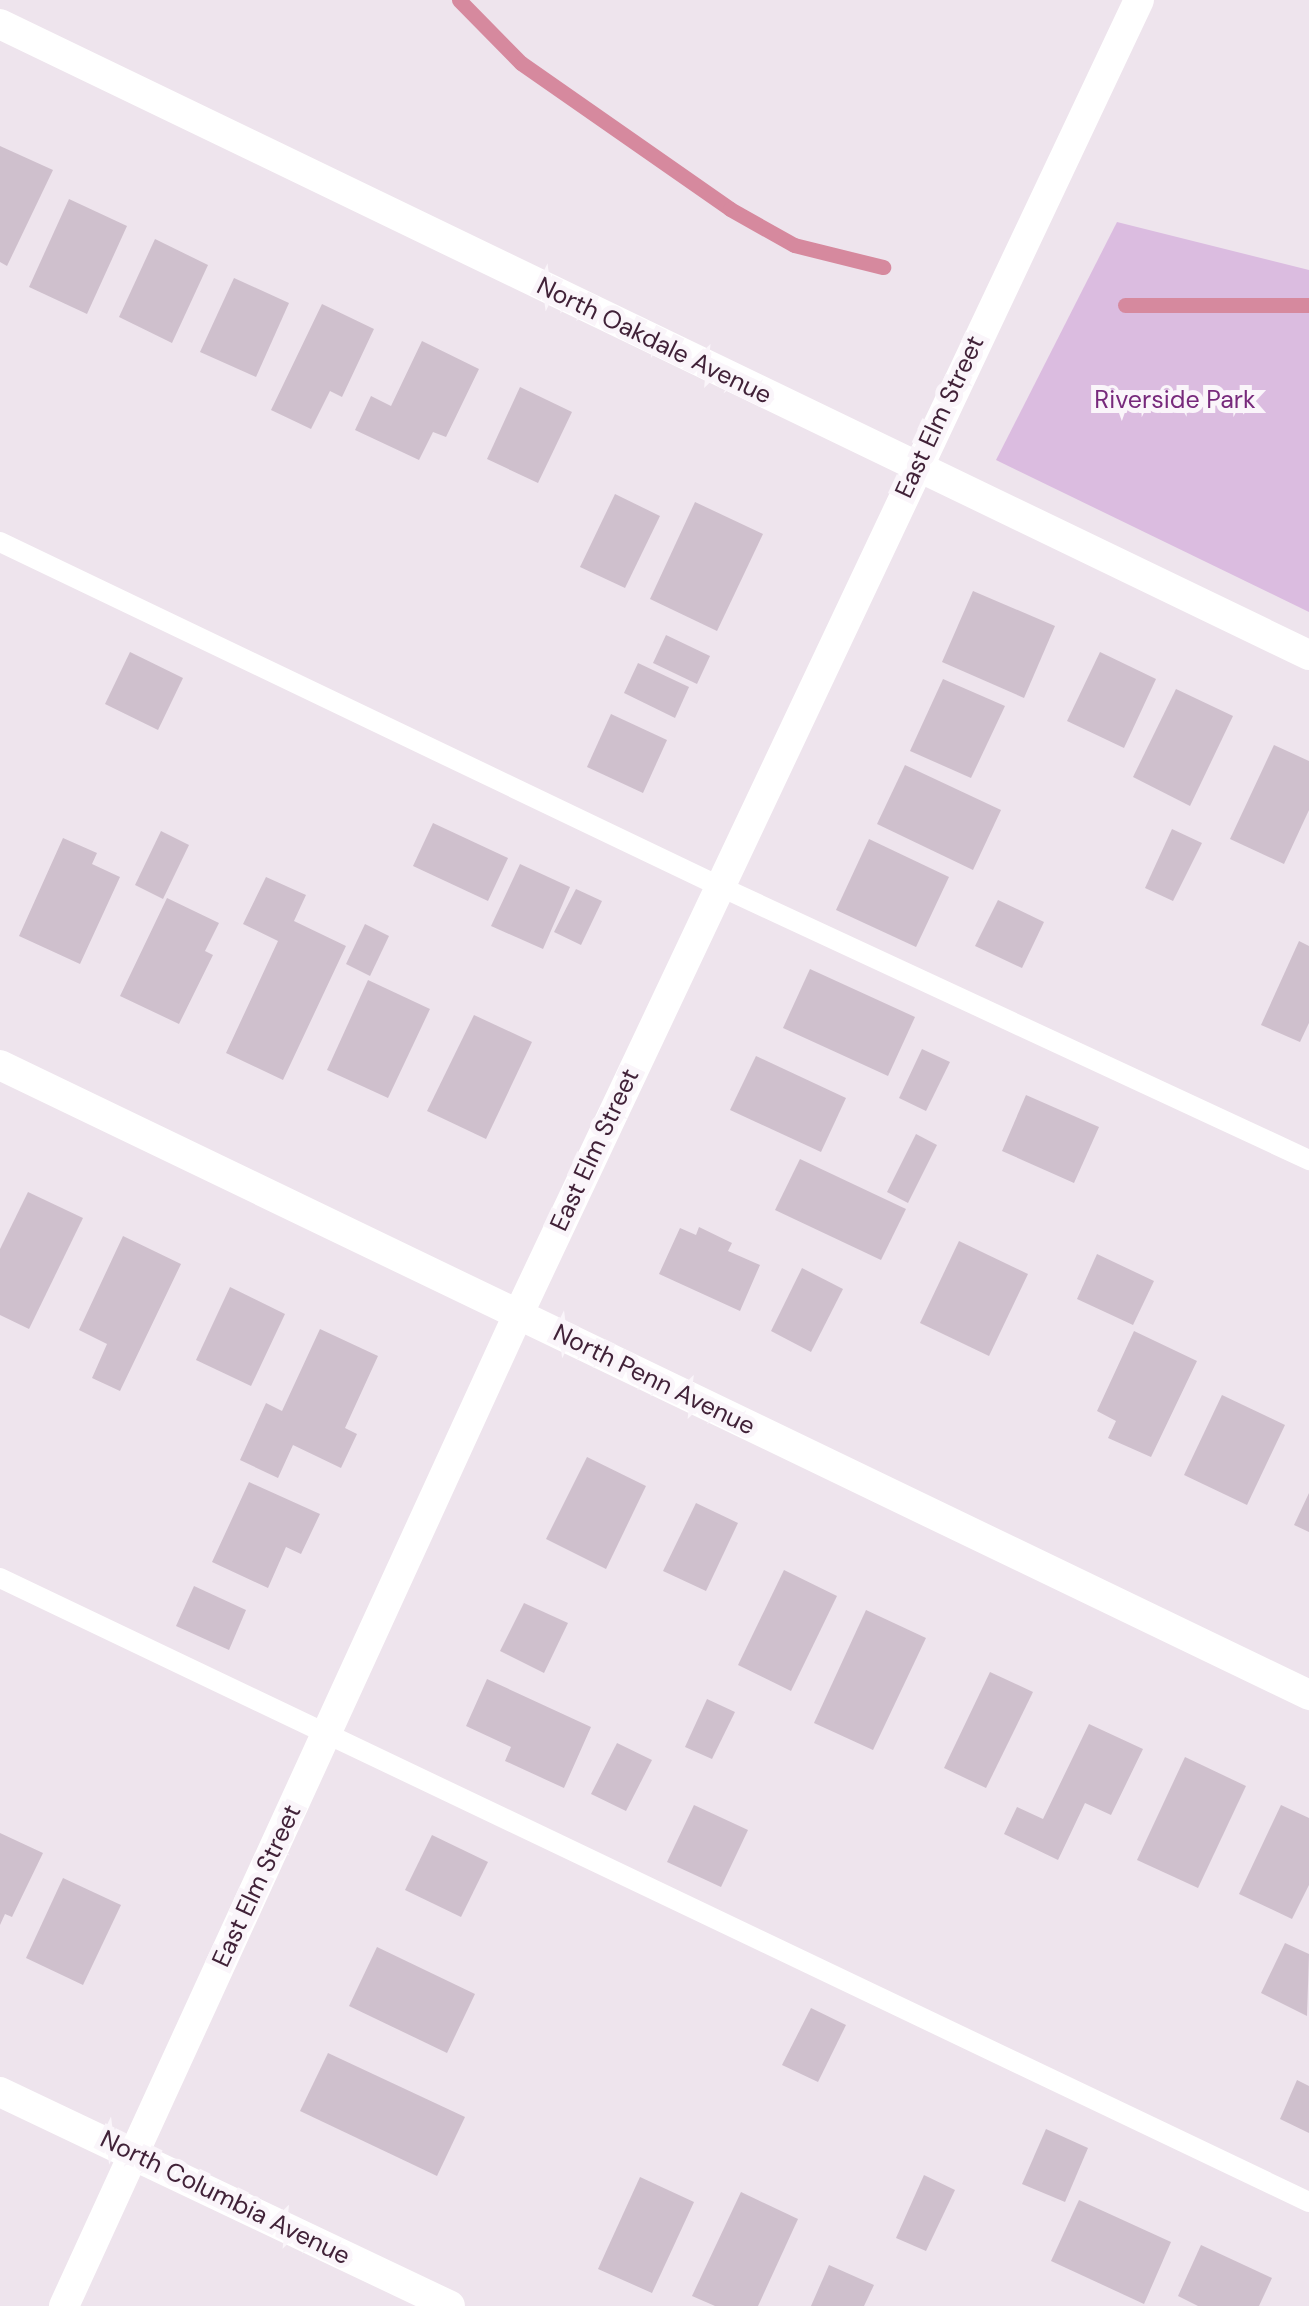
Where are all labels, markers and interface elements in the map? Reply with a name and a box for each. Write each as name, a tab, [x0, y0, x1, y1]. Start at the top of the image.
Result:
street label: North Oakdale Avenue	[532, 271, 776, 411]
street label: East Elm Street	[889, 331, 991, 503]
park label: Riverside Park	[1094, 385, 1256, 415]
street label: East Elm Street	[544, 1064, 646, 1236]
street label: North Penn Avenue	[548, 1318, 760, 1442]
street label: East Elm Street	[206, 1800, 308, 1972]
street label: North Columbia Avenue	[95, 2124, 355, 2272]

